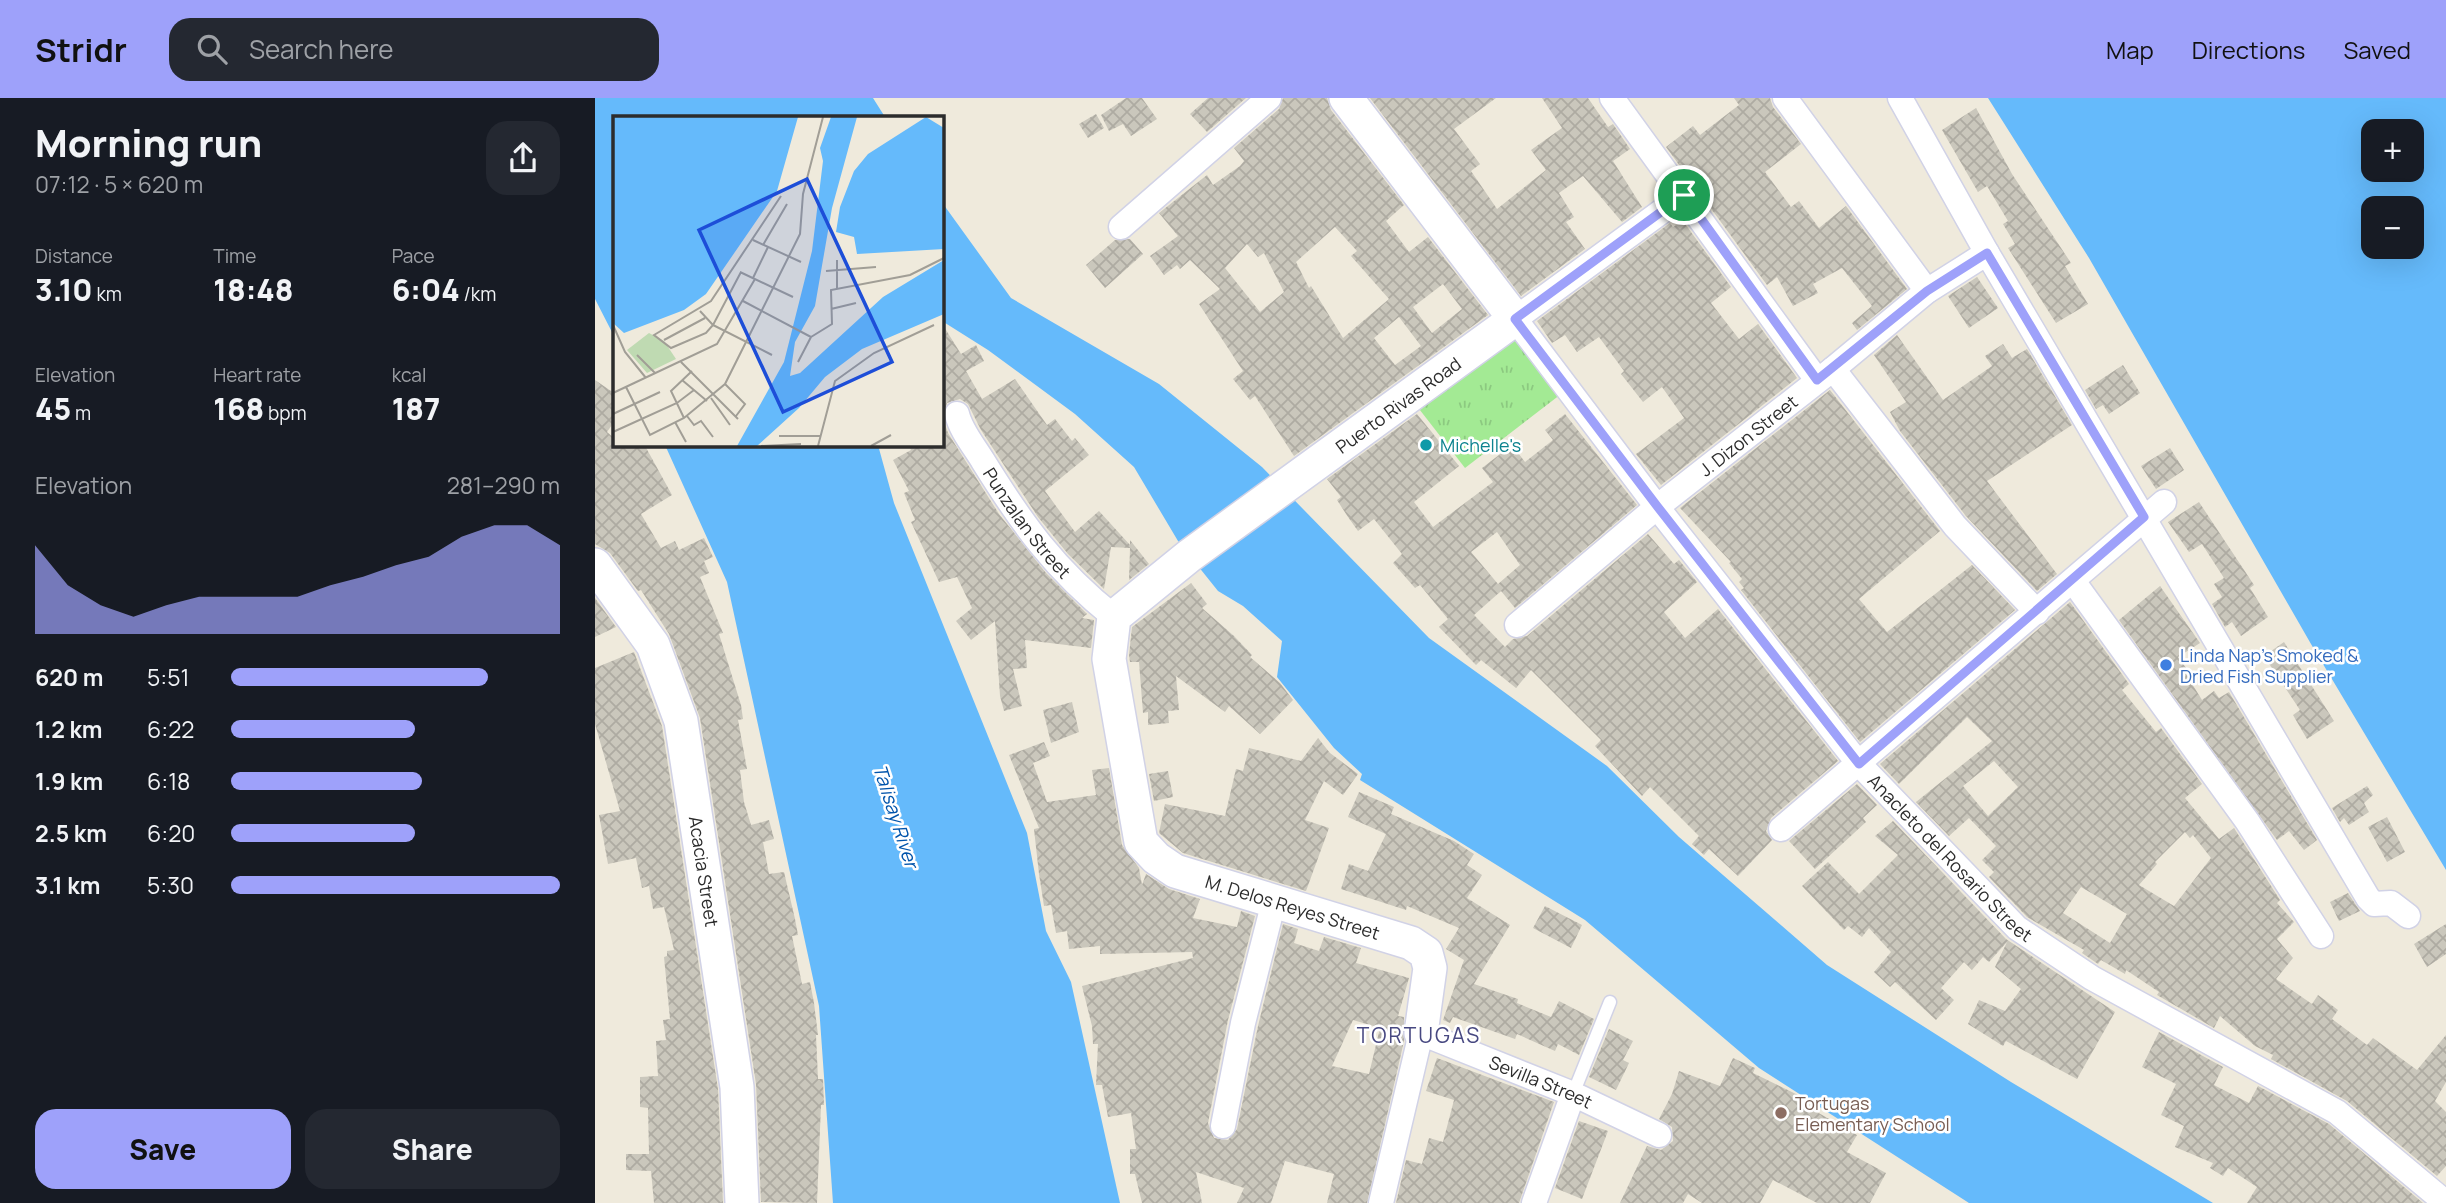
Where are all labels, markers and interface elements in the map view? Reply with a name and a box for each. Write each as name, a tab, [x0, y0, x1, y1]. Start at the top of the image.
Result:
search box	[169, 18, 659, 81]
text: Stridr	[35, 27, 127, 72]
icon: search	[193, 30, 231, 68]
text: Search here	[249, 31, 393, 67]
text: Map	[2106, 33, 2154, 66]
text: Directions	[2192, 33, 2305, 66]
text: Saved	[2343, 33, 2411, 66]
text: Morning run	[35, 116, 262, 168]
inset map	[613, 116, 943, 446]
map controls	[2361, 119, 2424, 259]
button: +	[2361, 119, 2424, 182]
button: share	[486, 121, 560, 195]
pin	[1654, 165, 1714, 225]
text: 07:12 · 5 × 620 m	[35, 168, 203, 200]
icon: arrive	[1665, 176, 1703, 214]
button: −	[2361, 196, 2424, 259]
text: Distance	[35, 243, 113, 269]
text: Time	[213, 243, 256, 269]
text: Pace	[392, 243, 435, 269]
text: 3.10	[35, 269, 93, 310]
text: 18:48	[213, 269, 294, 310]
text: 6:04	[392, 269, 460, 310]
text: km	[93, 281, 122, 307]
text: /km	[460, 281, 496, 307]
street label: Puerto Rivas Road	[1330, 351, 1466, 459]
text: Elevation	[35, 362, 115, 388]
text: Heart rate	[213, 362, 301, 388]
text: kcal	[392, 362, 426, 388]
text: 45	[35, 388, 71, 429]
text: 168	[213, 388, 264, 429]
text: 187	[392, 388, 440, 429]
street label: J. Dizon Street	[1694, 389, 1802, 482]
text: m	[71, 400, 91, 426]
text: bpm	[264, 400, 307, 426]
place label: Michelle's	[1440, 433, 1521, 457]
marker: Michelle's	[1418, 437, 1434, 453]
street label: Punzalan Street	[978, 463, 1076, 583]
text: Elevation	[35, 469, 132, 501]
text: 281–290 m	[447, 469, 560, 501]
place label: Linda Nap's Smoked & Dried Fish Supplier	[2180, 643, 2359, 688]
marker: Linda Nap's Smoked & Dried Fish Supplier	[2158, 657, 2174, 673]
text: 620 m	[35, 661, 103, 693]
text: 5:51	[147, 661, 189, 693]
text: 1.2 km	[35, 713, 102, 745]
text: 6:22	[147, 713, 194, 745]
water label: Talisay River	[867, 761, 926, 873]
text: 1.9 km	[35, 765, 103, 797]
text: 6:18	[147, 765, 190, 797]
street label: Anacleto del Rosario Street	[1863, 769, 2037, 947]
street label: Acacia Street	[684, 814, 724, 928]
text: 2.5 km	[35, 817, 107, 849]
text: 6:20	[147, 817, 195, 849]
text: 3.1 km	[35, 869, 100, 901]
text: 5:30	[147, 869, 194, 901]
street label: M. Delos Reyes Street	[1203, 869, 1383, 945]
district label: TORTUGAS	[1357, 1021, 1481, 1049]
street label: Sevilla Street	[1486, 1050, 1597, 1114]
place label: Tortugas Elementary School	[1795, 1091, 1950, 1136]
marker: Tortugas Elementary School	[1773, 1105, 1789, 1121]
button: Save	[35, 1109, 291, 1189]
button: Share	[305, 1109, 560, 1189]

